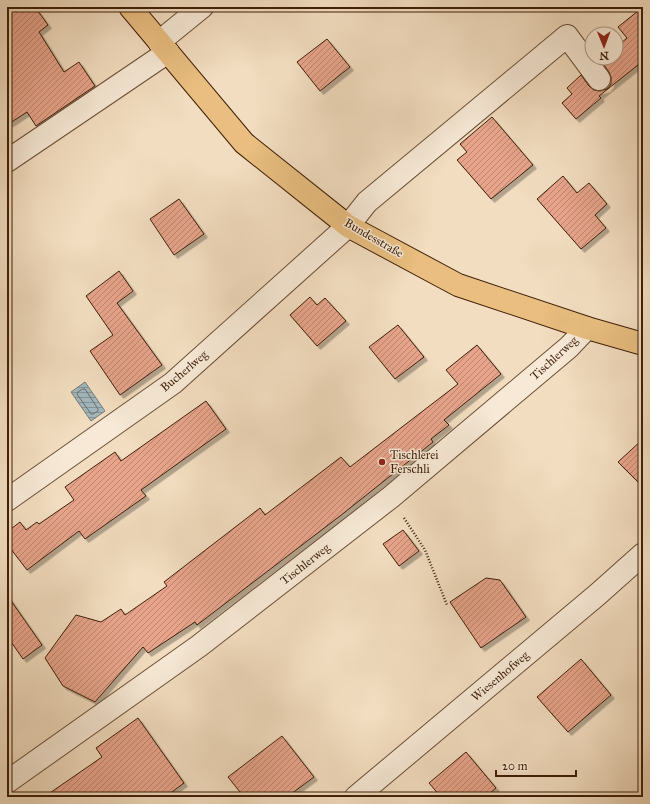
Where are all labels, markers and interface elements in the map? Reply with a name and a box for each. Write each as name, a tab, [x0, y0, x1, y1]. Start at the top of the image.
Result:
north arrow	[584, 26, 624, 66]
text: N	[599, 49, 609, 62]
street label: Bundesstraße	[342, 216, 406, 260]
street label: Tischlerweg	[527, 333, 581, 384]
street label: Bucherlweg	[158, 347, 211, 395]
place label: Tischlerei Ferschli	[390, 448, 439, 476]
marker: Tischlerei Ferschli	[377, 457, 387, 467]
street label: Tischlerweg	[278, 540, 333, 588]
street label: Wiesenhofweg	[468, 648, 532, 705]
scale bar	[496, 752, 576, 778]
text: 20 m	[502, 759, 528, 773]

